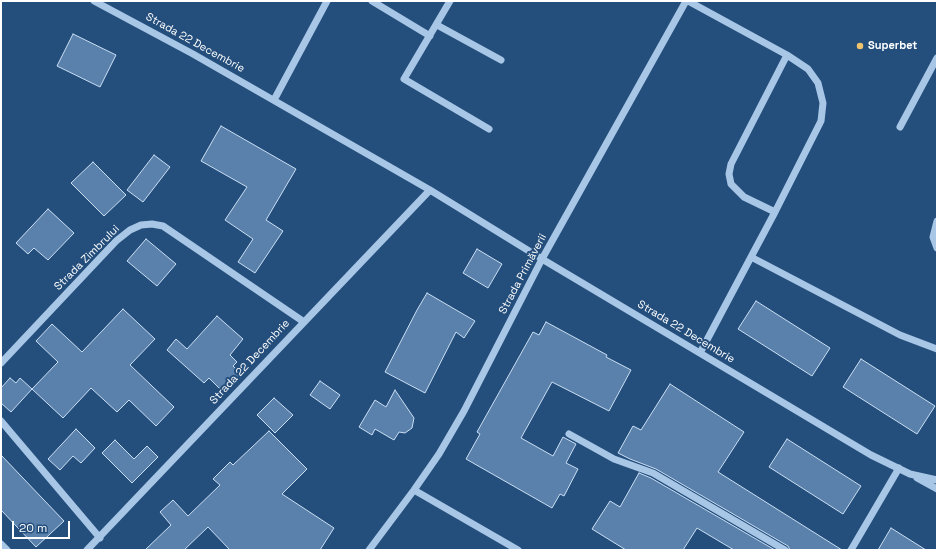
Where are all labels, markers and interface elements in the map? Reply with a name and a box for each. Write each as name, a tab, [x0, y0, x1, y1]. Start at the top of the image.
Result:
street label: Strada 22 Decembrie	[143, 10, 247, 76]
place label: Superbet	[868, 39, 917, 53]
marker: Superbet	[855, 41, 865, 51]
street label: Strada Zimbrului	[52, 223, 122, 293]
street label: Strada Primăverii	[496, 232, 550, 316]
street label: Strada 22 Decembrie	[635, 298, 737, 366]
street label: Strada 22 Decembrie	[207, 317, 293, 407]
scale bar	[14, 513, 72, 539]
text: 20 m	[19, 520, 47, 536]

